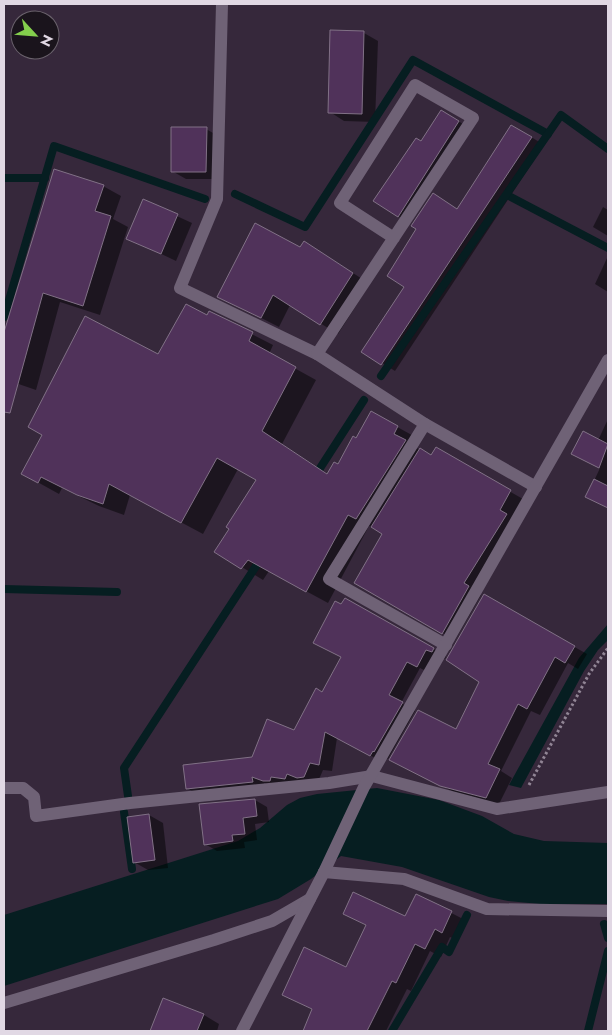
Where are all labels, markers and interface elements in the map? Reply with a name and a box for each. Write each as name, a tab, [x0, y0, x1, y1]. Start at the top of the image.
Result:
north arrow	[10, 10, 60, 60]
text: N	[35, 31, 58, 50]

